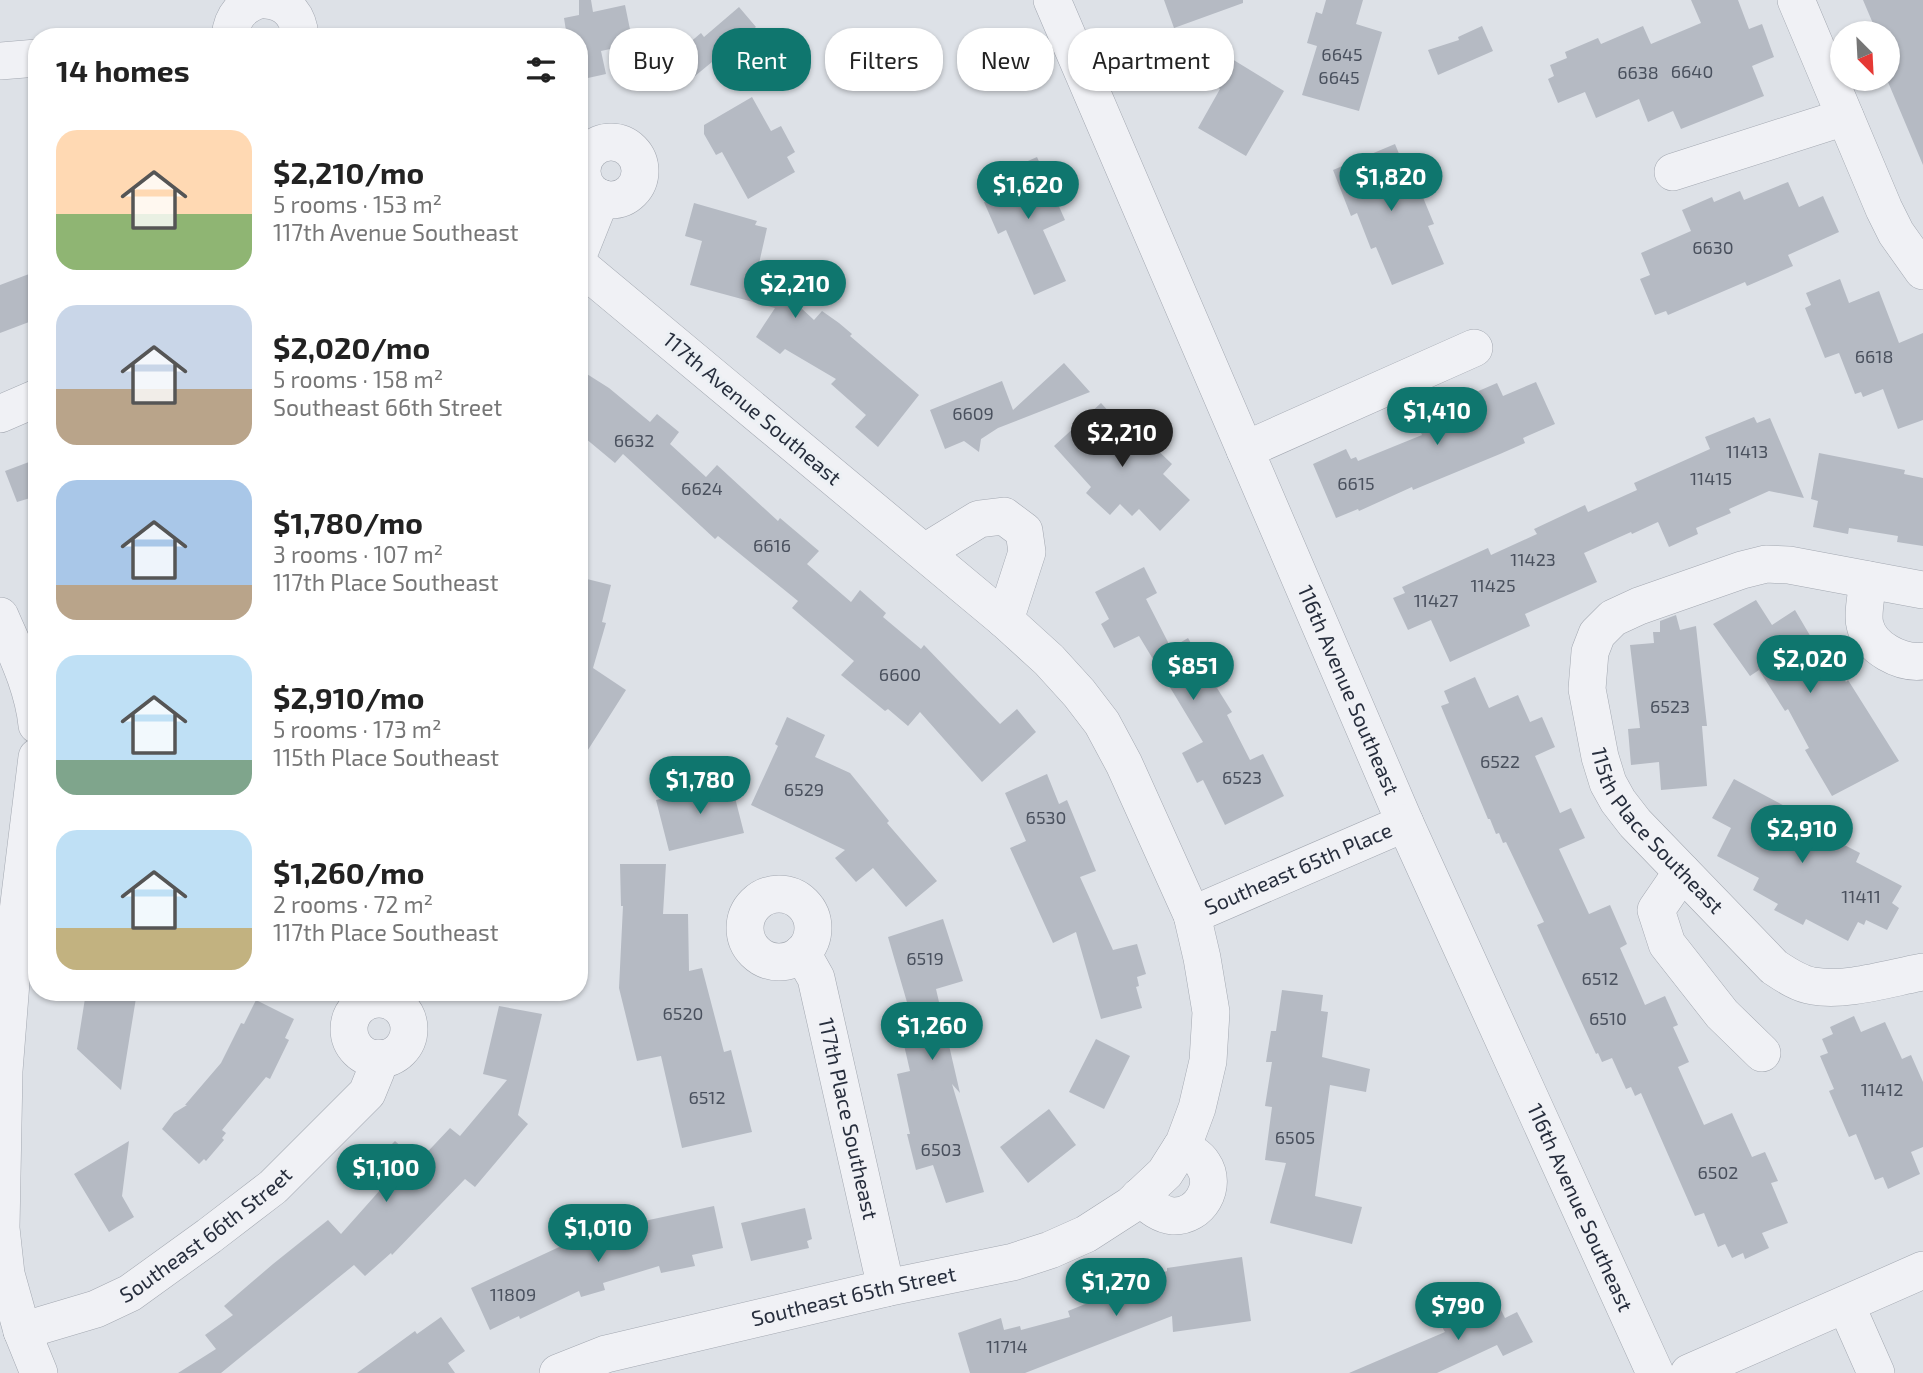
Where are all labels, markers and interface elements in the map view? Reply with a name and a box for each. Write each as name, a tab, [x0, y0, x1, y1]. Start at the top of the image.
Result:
north arrow	[1830, 21, 1900, 91]
map controls	[1830, 21, 1900, 91]
chip: Buy	[609, 28, 698, 91]
chip: Rent	[712, 28, 811, 91]
chip: Filters	[825, 28, 943, 91]
chip: New	[957, 28, 1054, 91]
chip: Apartment	[1068, 28, 1234, 91]
house number: 6645	[1321, 43, 1363, 65]
icon: filters	[522, 51, 560, 89]
text: 14 homes	[56, 52, 190, 88]
house number: 6640	[1671, 60, 1713, 82]
house number: 6638	[1617, 61, 1659, 83]
house number: 6645	[1318, 66, 1360, 88]
text: $2,210/mo	[273, 154, 424, 190]
pin: $1,820	[1334, 154, 1448, 213]
icon: home	[112, 158, 196, 242]
pin: $1,620	[971, 162, 1085, 221]
text: $1,820	[1355, 162, 1427, 190]
text: $1,620	[993, 170, 1063, 198]
text: 5 rooms · 153 m²	[273, 190, 442, 218]
text: 117th Avenue Southeast	[273, 218, 519, 246]
house number: 6630	[1692, 236, 1734, 258]
pin: $2,210	[738, 260, 852, 320]
text: $2,210	[760, 269, 830, 297]
street label: 117th Avenue Southeast	[659, 326, 847, 490]
text: $2,020/mo	[273, 329, 430, 365]
icon: home	[112, 333, 196, 417]
house number: 6618	[1855, 345, 1893, 367]
text: 5 rooms · 158 m²	[273, 365, 443, 393]
pin: $1,410	[1380, 388, 1494, 447]
text: Southeast 66th Street	[273, 393, 502, 421]
text: $1,410	[1403, 396, 1471, 424]
house number: 6609	[952, 402, 994, 424]
pin: $2,210	[1065, 410, 1179, 469]
text: $2,210	[1087, 418, 1157, 446]
house number: 6632	[614, 429, 654, 451]
house number: 11413	[1726, 440, 1768, 462]
house number: 11415	[1690, 467, 1732, 489]
house number: 6615	[1337, 472, 1375, 494]
house number: 6624	[681, 477, 723, 499]
text: $1,780/mo	[273, 504, 423, 540]
icon: home	[112, 508, 196, 592]
house number: 6616	[753, 534, 791, 556]
text: 3 rooms · 107 m²	[273, 540, 443, 568]
house number: 11423	[1510, 548, 1556, 570]
text: 117th Place Southeast	[273, 568, 499, 596]
house number: 11425	[1470, 574, 1516, 596]
street label: 116th Avenue Southeast	[1293, 581, 1405, 798]
house number: 11427	[1414, 589, 1458, 611]
pin: $2,020	[1753, 636, 1867, 695]
pin: $851	[1152, 642, 1234, 702]
text: $2,020	[1773, 644, 1847, 672]
text: $851	[1168, 651, 1218, 679]
house number: 6600	[879, 663, 921, 685]
text: $2,910/mo	[273, 679, 424, 715]
icon: home	[112, 683, 196, 767]
house number: 6523	[1650, 695, 1690, 717]
text: 5 rooms · 173 m²	[273, 715, 442, 743]
text: 115th Place Southeast	[273, 743, 499, 771]
street label: 115th Place Southeast	[1587, 745, 1730, 918]
house number: 6522	[1480, 750, 1520, 772]
pin: $1,780	[643, 756, 757, 816]
text: $1,780	[665, 765, 735, 793]
house number: 6523	[1222, 766, 1262, 788]
house number: 6529	[784, 778, 824, 800]
house number: 6530	[1026, 806, 1066, 828]
pin: $2,910	[1745, 806, 1859, 865]
text: $2,910	[1767, 814, 1837, 842]
street label: Southeast 65th Place	[1200, 816, 1396, 919]
text: $1,260/mo	[273, 854, 424, 890]
icon: home	[112, 858, 196, 942]
house number: 11411	[1841, 885, 1881, 907]
text: 2 rooms · 72 m²	[273, 890, 433, 918]
text: 117th Place Southeast	[273, 918, 499, 946]
house number: 6519	[906, 947, 944, 969]
house number: 6512	[1581, 967, 1619, 989]
house number: 6520	[663, 1002, 703, 1024]
pin: $1,260	[875, 1002, 989, 1062]
house number: 6510	[1589, 1007, 1627, 1029]
text: $1,260	[897, 1011, 967, 1039]
street label: 117th Place Southeast	[814, 1015, 884, 1222]
house number: 11412	[1861, 1078, 1903, 1100]
house number: 6512	[688, 1086, 726, 1108]
street label: 116th Avenue Southeast	[1523, 1099, 1639, 1315]
house number: 6505	[1275, 1126, 1315, 1148]
house number: 6503	[921, 1138, 961, 1160]
pin: $1,100	[329, 1144, 443, 1204]
text: $1,100	[353, 1153, 419, 1181]
house number: 6502	[1698, 1161, 1738, 1183]
street label: Southeast 66th Street	[115, 1162, 296, 1307]
pin: $1,010	[541, 1204, 655, 1264]
text: $1,010	[564, 1213, 632, 1241]
pin: $1,270	[1059, 1258, 1173, 1318]
street label: Southeast 65th Street	[749, 1260, 958, 1330]
text: $1,270	[1082, 1267, 1150, 1295]
pin: $790	[1417, 1282, 1499, 1342]
house number: 11809	[490, 1283, 536, 1305]
text: $790	[1431, 1291, 1485, 1319]
house number: 11714	[986, 1335, 1028, 1357]

